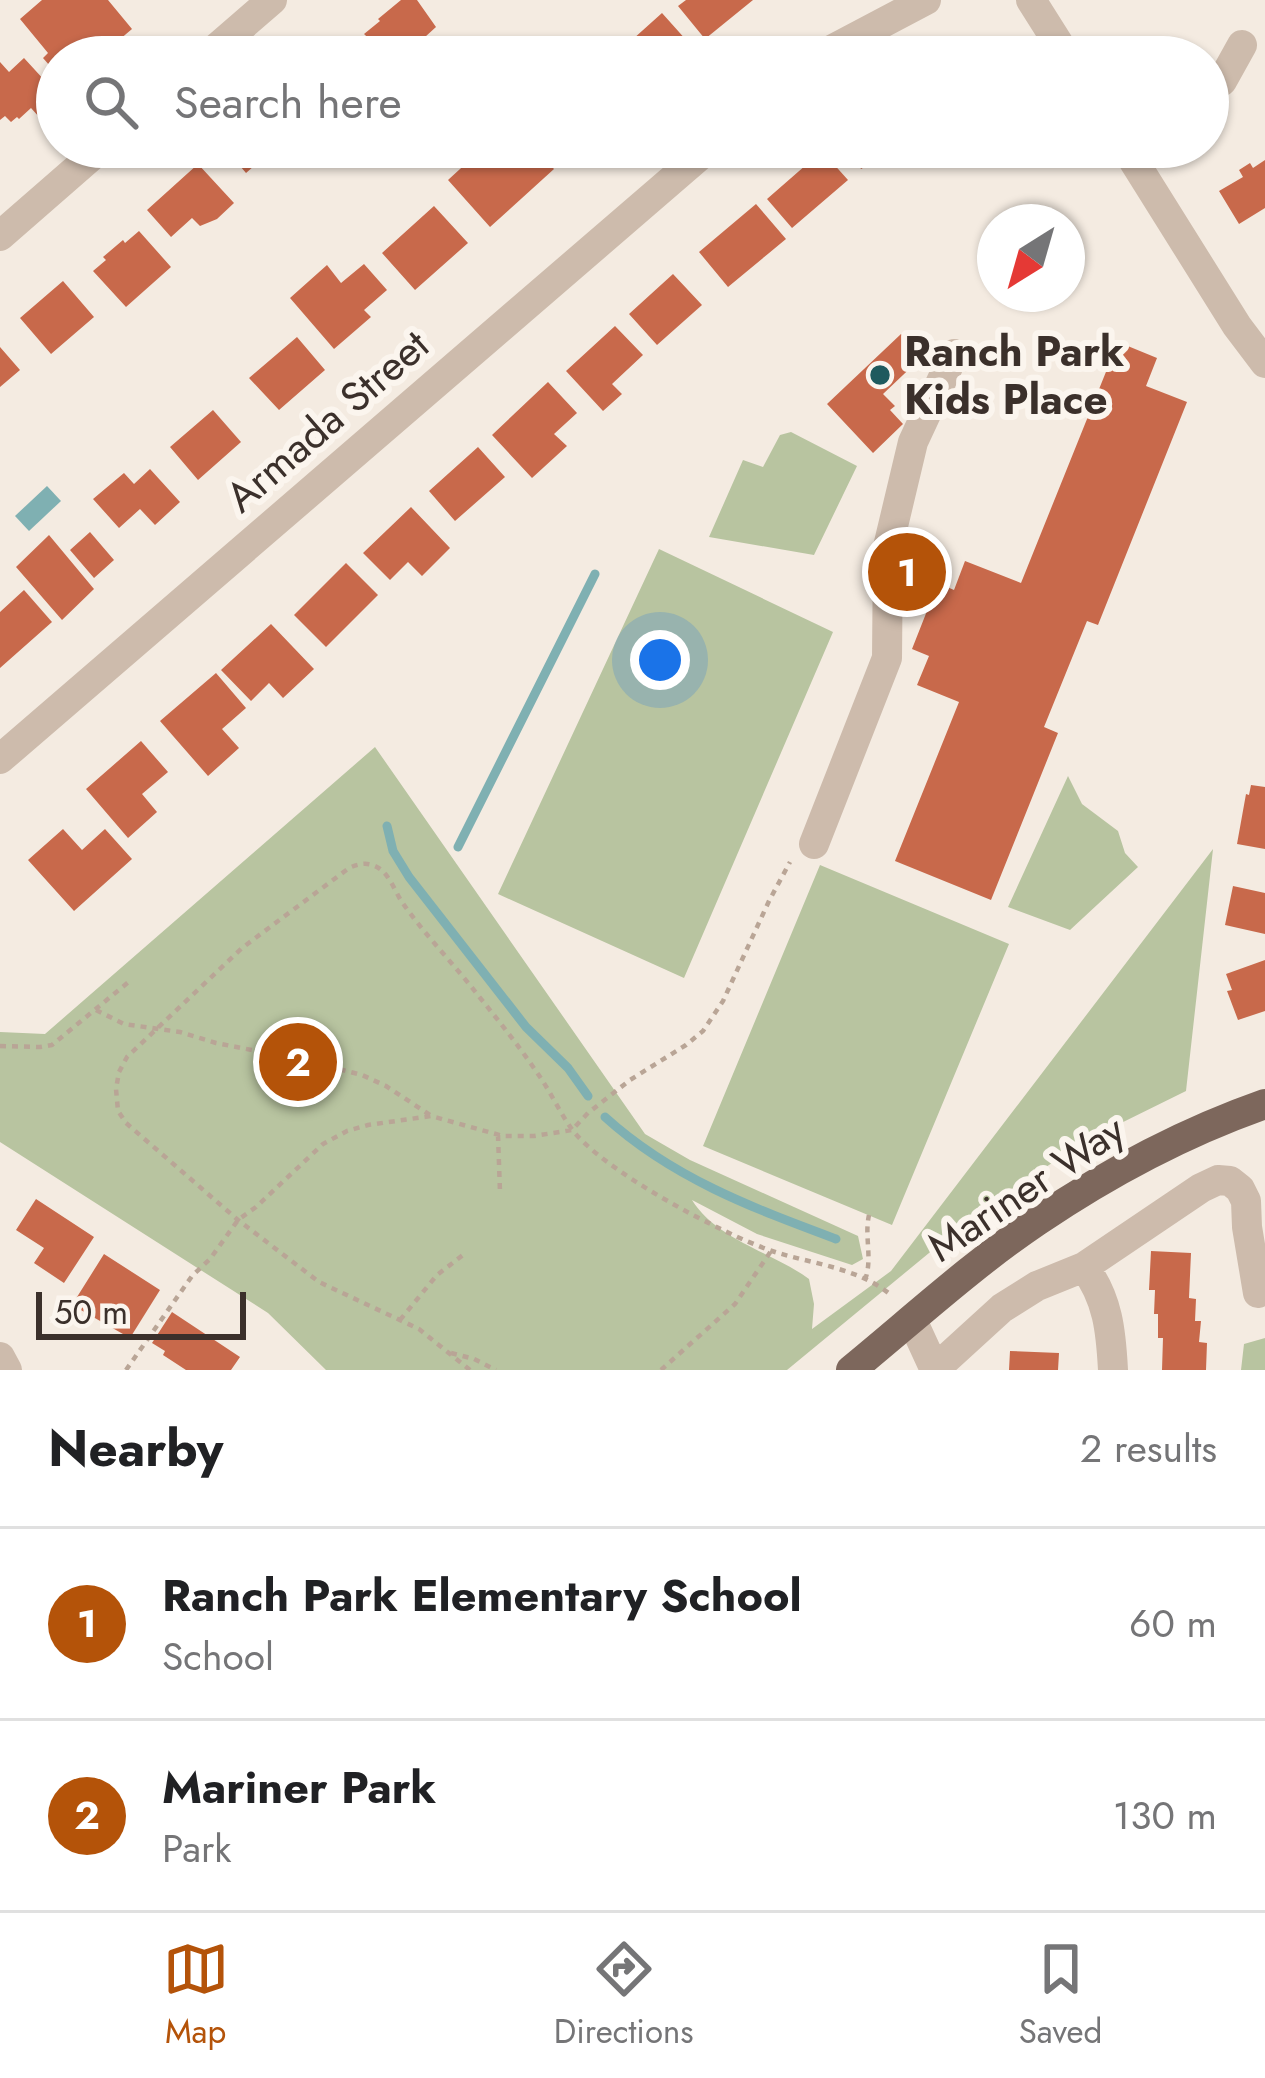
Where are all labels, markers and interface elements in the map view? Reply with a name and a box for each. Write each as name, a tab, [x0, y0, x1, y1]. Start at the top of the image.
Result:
search box	[36, 36, 1229, 168]
icon: search	[78, 69, 144, 135]
text: Search here	[174, 70, 402, 135]
north arrow	[977, 204, 1085, 312]
street label: Armada Street	[212, 315, 442, 527]
place label: Ranch Park Kids Place	[904, 321, 1124, 430]
marker: Ranch Park Kids Place	[867, 362, 893, 388]
pin: 1	[868, 527, 946, 617]
your location	[630, 630, 690, 690]
pin: 2	[259, 1017, 337, 1107]
street label: Mariner Way	[915, 1099, 1137, 1277]
scale bar	[36, 1286, 246, 1339]
text: 50 m	[54, 1289, 128, 1336]
text: Nearby	[48, 1411, 223, 1485]
text: 2 results	[1080, 1420, 1217, 1477]
text: Ranch Park Elementary School	[162, 1563, 802, 1628]
text: 1	[77, 1595, 97, 1652]
text: 60 m	[1129, 1595, 1217, 1652]
text: School	[162, 1628, 274, 1685]
text: Mariner Park	[162, 1755, 436, 1820]
text: 2	[74, 1787, 100, 1844]
text: 130 m	[1113, 1787, 1217, 1844]
text: Park	[162, 1820, 232, 1877]
tab: Map	[163, 1936, 229, 2055]
tab: Directions	[554, 1936, 694, 2055]
tab: Saved	[1019, 1936, 1102, 2055]

